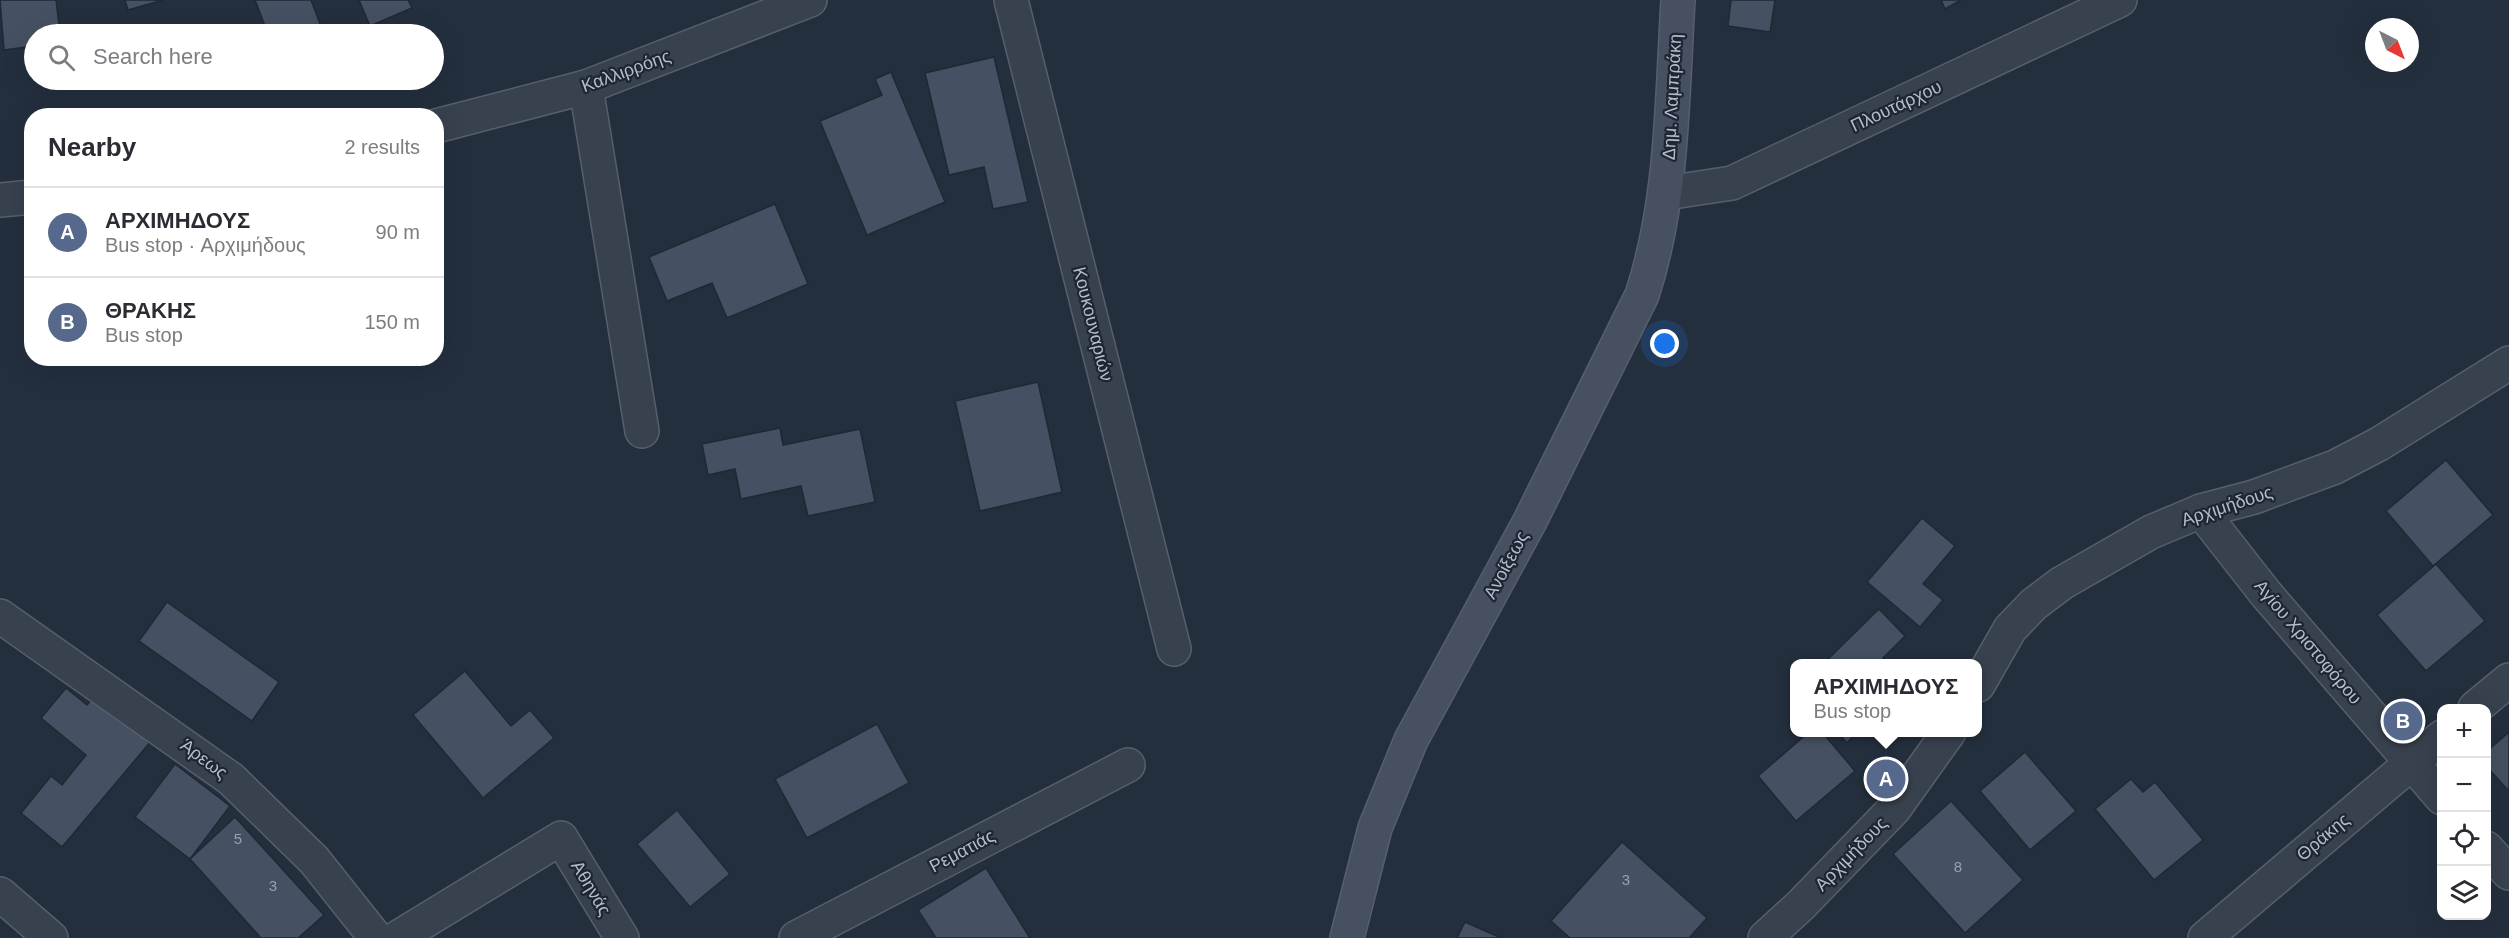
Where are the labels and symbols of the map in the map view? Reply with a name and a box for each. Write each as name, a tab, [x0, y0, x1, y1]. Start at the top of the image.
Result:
north arrow	[2365, 18, 2419, 72]
street label: Δημ. Λαμπράκη	[1659, 33, 1685, 161]
street label: Καλλιρρόης	[579, 46, 674, 96]
street label: Πλουτάρχου	[1847, 76, 1945, 136]
street label: Κουκουναριών	[1069, 265, 1117, 383]
your location	[1650, 329, 1679, 358]
street label: Αρχιμήδους	[2179, 482, 2275, 530]
street label: Ανοίξεως	[1480, 528, 1532, 602]
street label: Αγίου Χριστοφόρου	[2250, 576, 2366, 708]
pin: B	[2384, 698, 2422, 744]
street label: Άρεως	[177, 735, 231, 783]
pin: A	[1866, 756, 1906, 802]
street label: Θράκης	[2293, 809, 2354, 865]
street label: Αρχιμήδους	[1811, 813, 1891, 895]
street label: Ρεματιάς	[926, 825, 998, 876]
house number: 5	[234, 830, 242, 847]
street label: Αθηνάς	[567, 857, 615, 919]
house number: 8	[1954, 858, 1962, 875]
house number: 3	[1622, 871, 1630, 888]
house number: 3	[269, 877, 277, 894]

